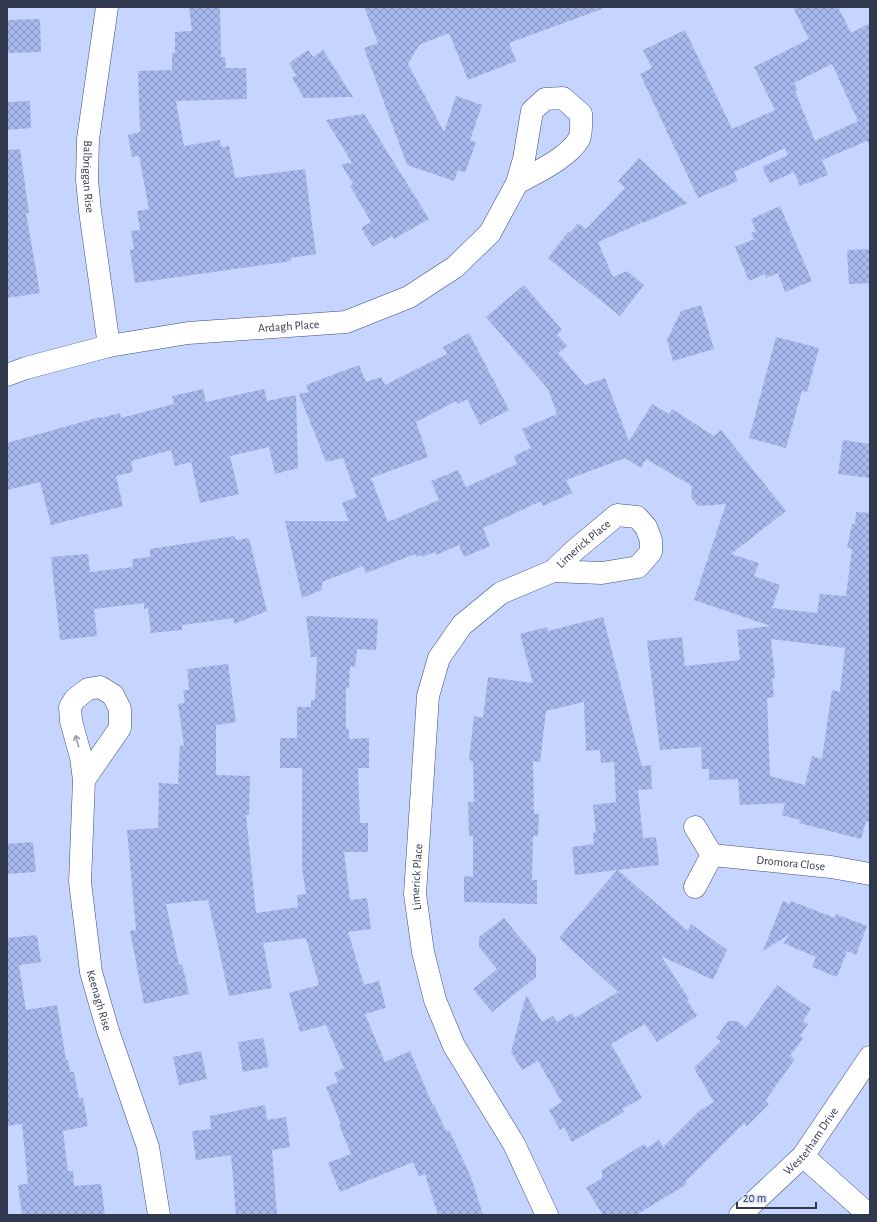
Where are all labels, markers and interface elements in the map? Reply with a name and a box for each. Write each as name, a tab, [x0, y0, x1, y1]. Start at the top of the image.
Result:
street label: Balbriggan Rise	[81, 140, 96, 213]
street label: Ardagh Place	[257, 318, 320, 334]
street label: Limerick Place	[554, 517, 613, 570]
one-way arrow	[73, 735, 80, 748]
street label: Limerick Place	[409, 843, 424, 911]
street label: Dromora Close	[756, 854, 826, 872]
street label: Keenagh Rise	[85, 969, 114, 1032]
street label: Westerham Drive	[781, 1105, 840, 1177]
scale bar	[737, 1184, 816, 1210]
text: 20 m	[743, 1192, 766, 1204]

